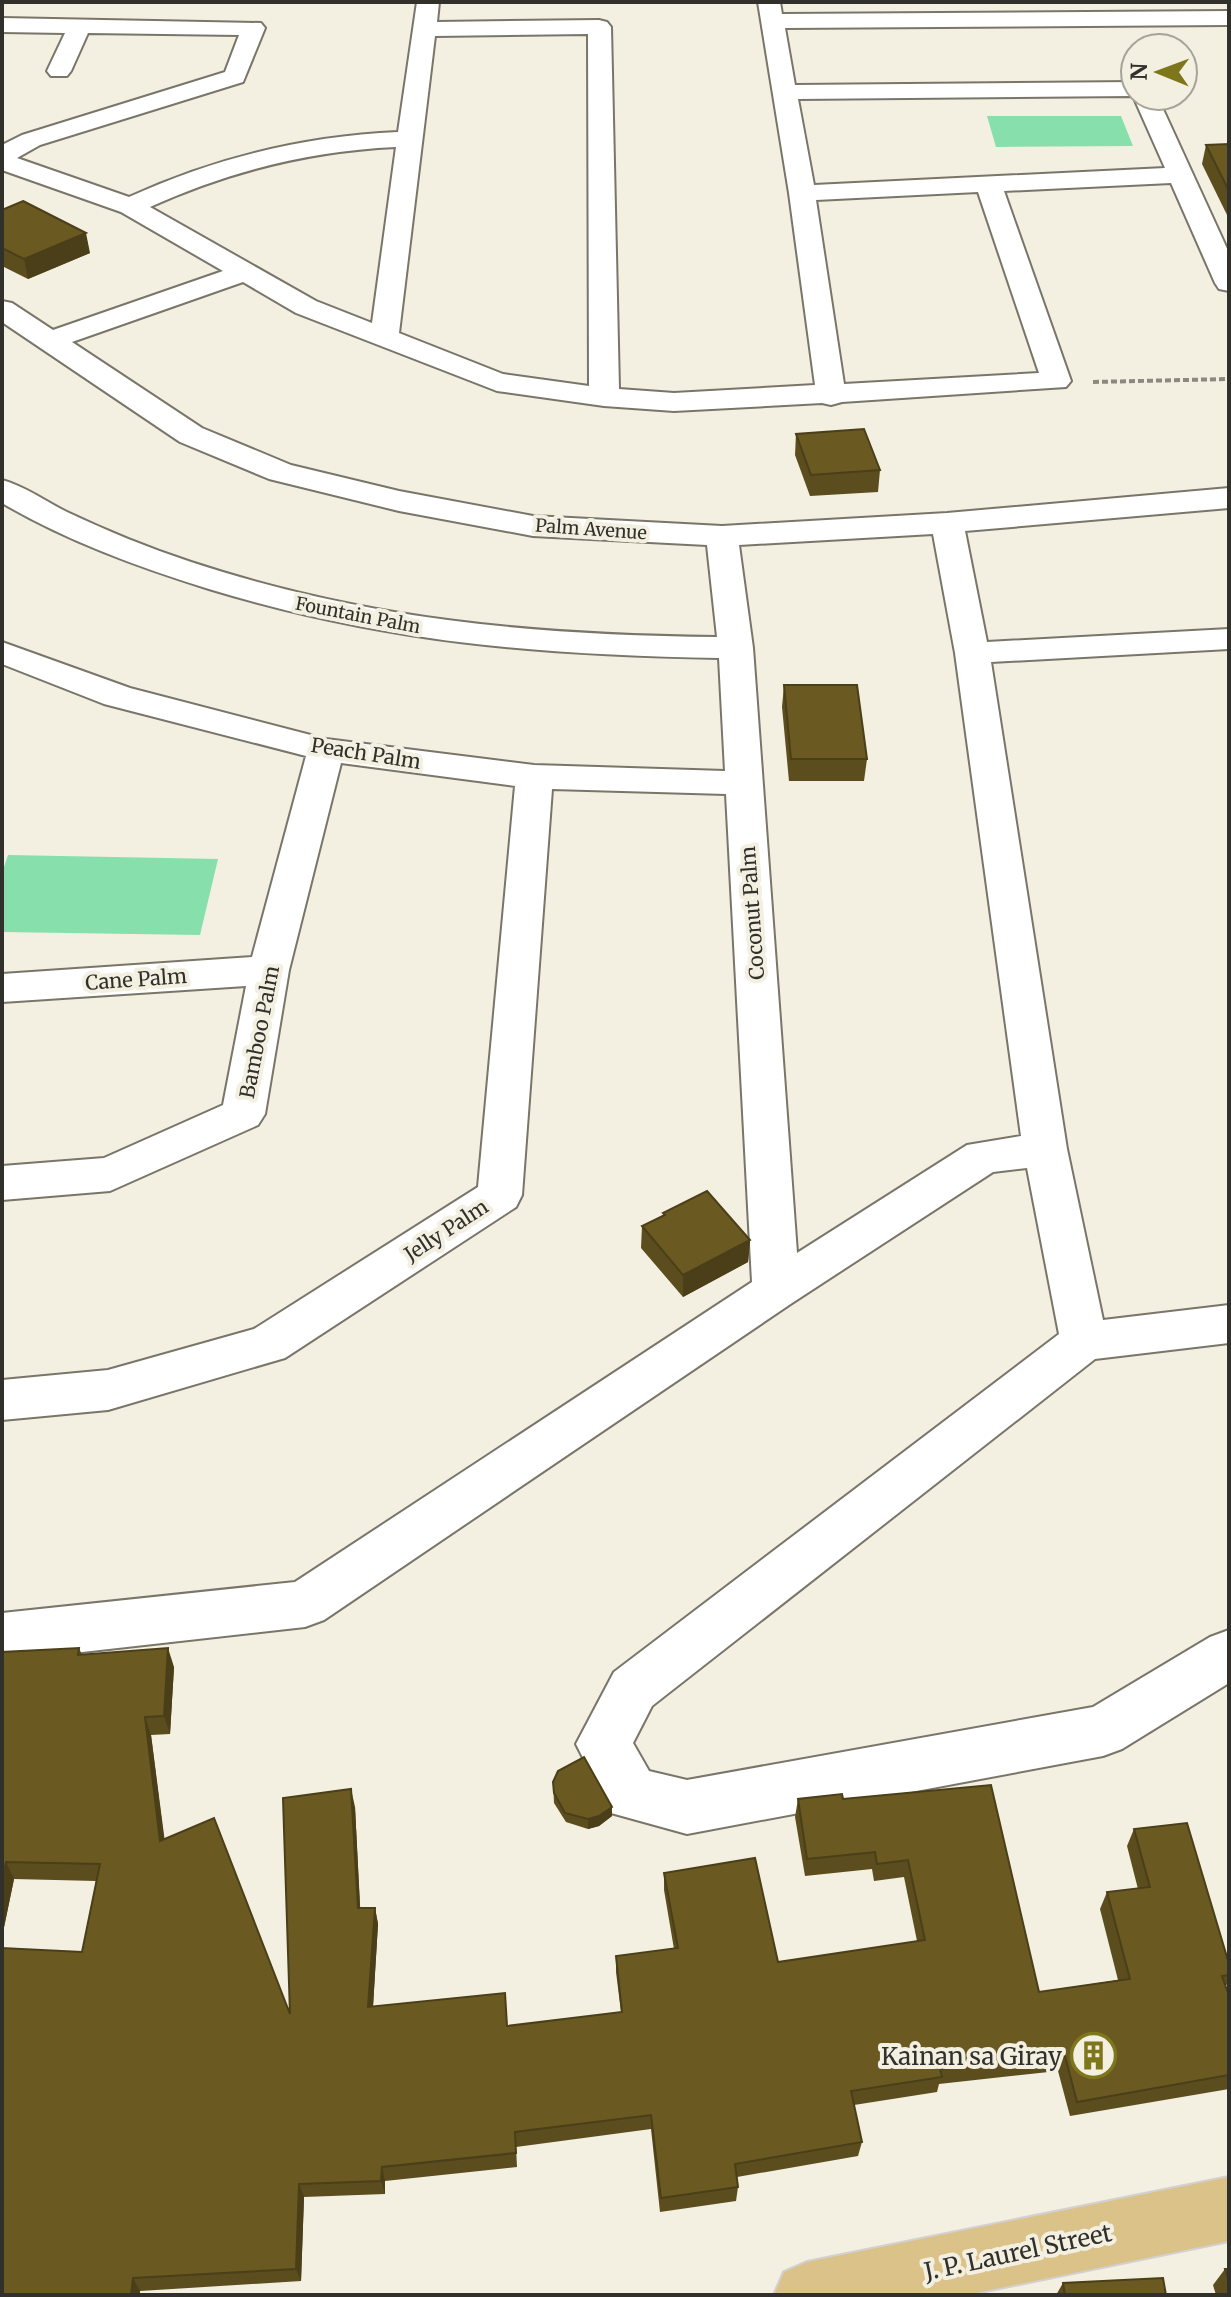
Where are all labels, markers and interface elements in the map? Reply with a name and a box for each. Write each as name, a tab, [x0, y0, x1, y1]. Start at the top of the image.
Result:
north arrow	[1119, 32, 1199, 112]
text: N	[1125, 62, 1153, 81]
street label: Palm Avenue	[534, 514, 648, 544]
street label: Fountain Palm	[293, 592, 423, 638]
street label: Peach Palm	[309, 732, 423, 774]
street label: Coconut Palm	[735, 845, 769, 981]
street label: Cane Palm	[84, 963, 188, 995]
street label: Bamboo Palm	[234, 963, 284, 1101]
street label: Jelly Palm	[398, 1194, 493, 1267]
building icon: Kainan sa Giray	[1069, 2032, 1117, 2080]
place label: Kainan sa Giray	[881, 2041, 1062, 2072]
street label: J. P. Laurel Street	[920, 2217, 1115, 2287]

